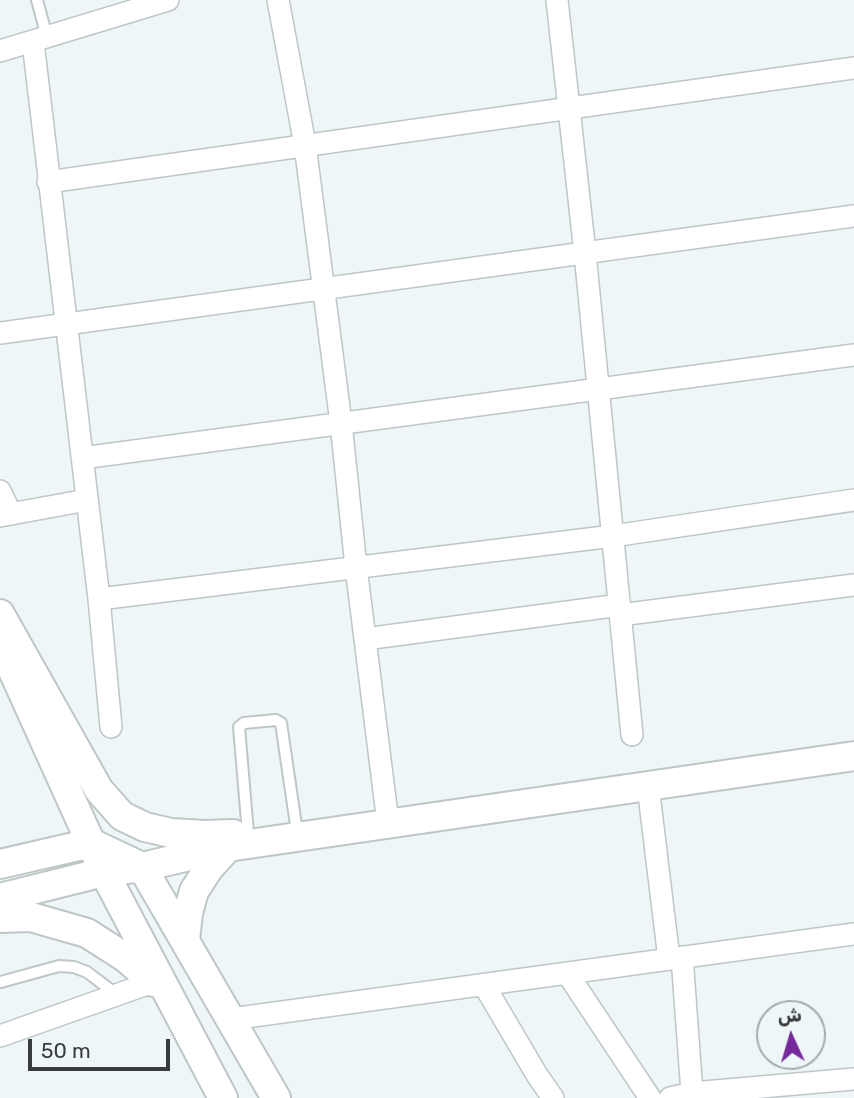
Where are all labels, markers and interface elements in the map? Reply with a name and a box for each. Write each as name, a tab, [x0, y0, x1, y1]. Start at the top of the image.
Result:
north arrow	[756, 1000, 826, 1070]
text: ش	[777, 1003, 802, 1028]
scale bar	[32, 1024, 173, 1068]
text: 50 m	[41, 1038, 91, 1063]

